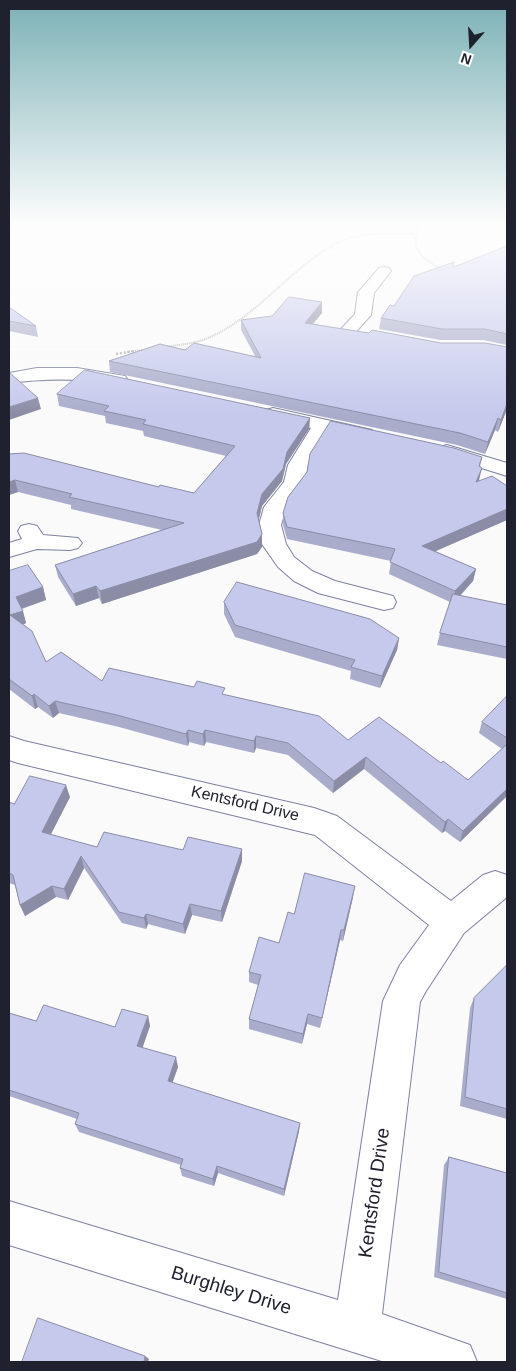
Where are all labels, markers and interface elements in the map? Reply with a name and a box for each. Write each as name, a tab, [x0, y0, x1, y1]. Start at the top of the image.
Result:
north arrow	[446, 20, 496, 70]
text: N	[459, 50, 474, 68]
street label: Kentsford Drive	[189, 782, 301, 826]
street label: Kentsford Drive	[355, 1127, 395, 1259]
street label: Burghley Drive	[168, 1262, 294, 1320]

